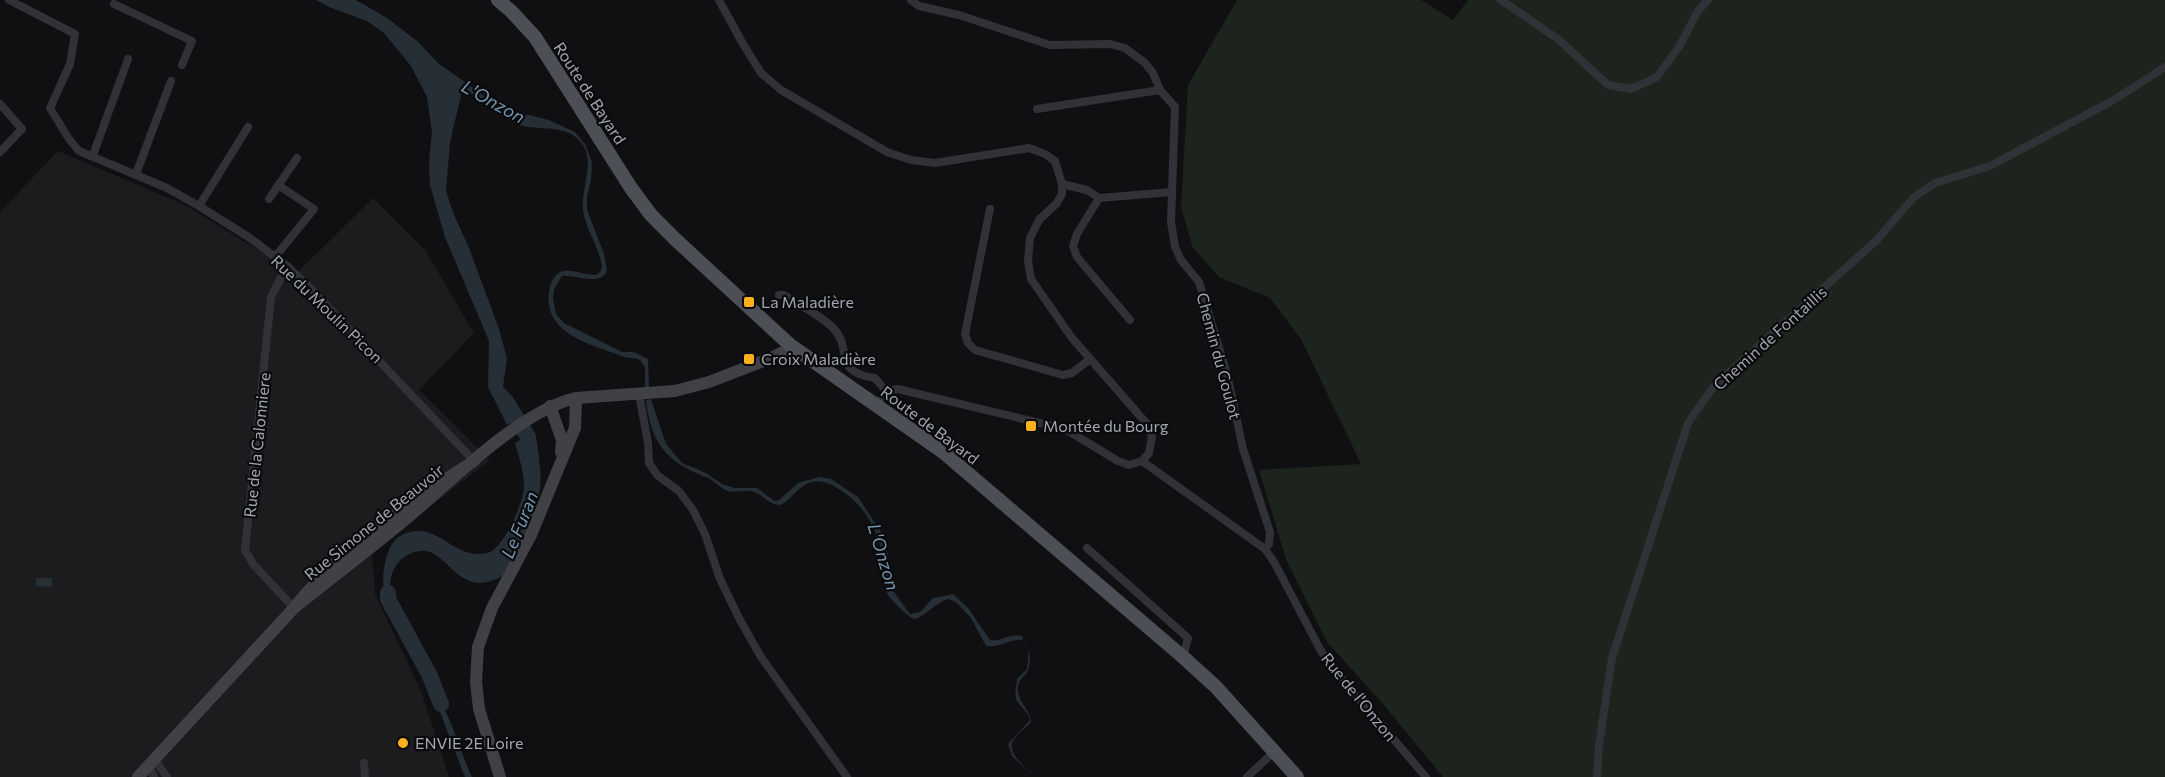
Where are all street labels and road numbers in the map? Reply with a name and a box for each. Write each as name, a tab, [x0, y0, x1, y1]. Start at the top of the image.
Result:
street label: Route de Bayard	[550, 38, 630, 147]
street label: Rue du Moulin Picon	[268, 251, 387, 367]
street label: Chemin de Fontaillis	[1709, 282, 1830, 393]
street label: Chemin du Goulot	[1193, 290, 1246, 422]
street label: Rue de la Calonniere	[239, 371, 274, 518]
street label: Route de Bayard	[878, 382, 983, 468]
street label: Rue Simone de Beauvoir	[300, 459, 448, 584]
street label: Rue de l'Onzon	[1318, 649, 1401, 745]

